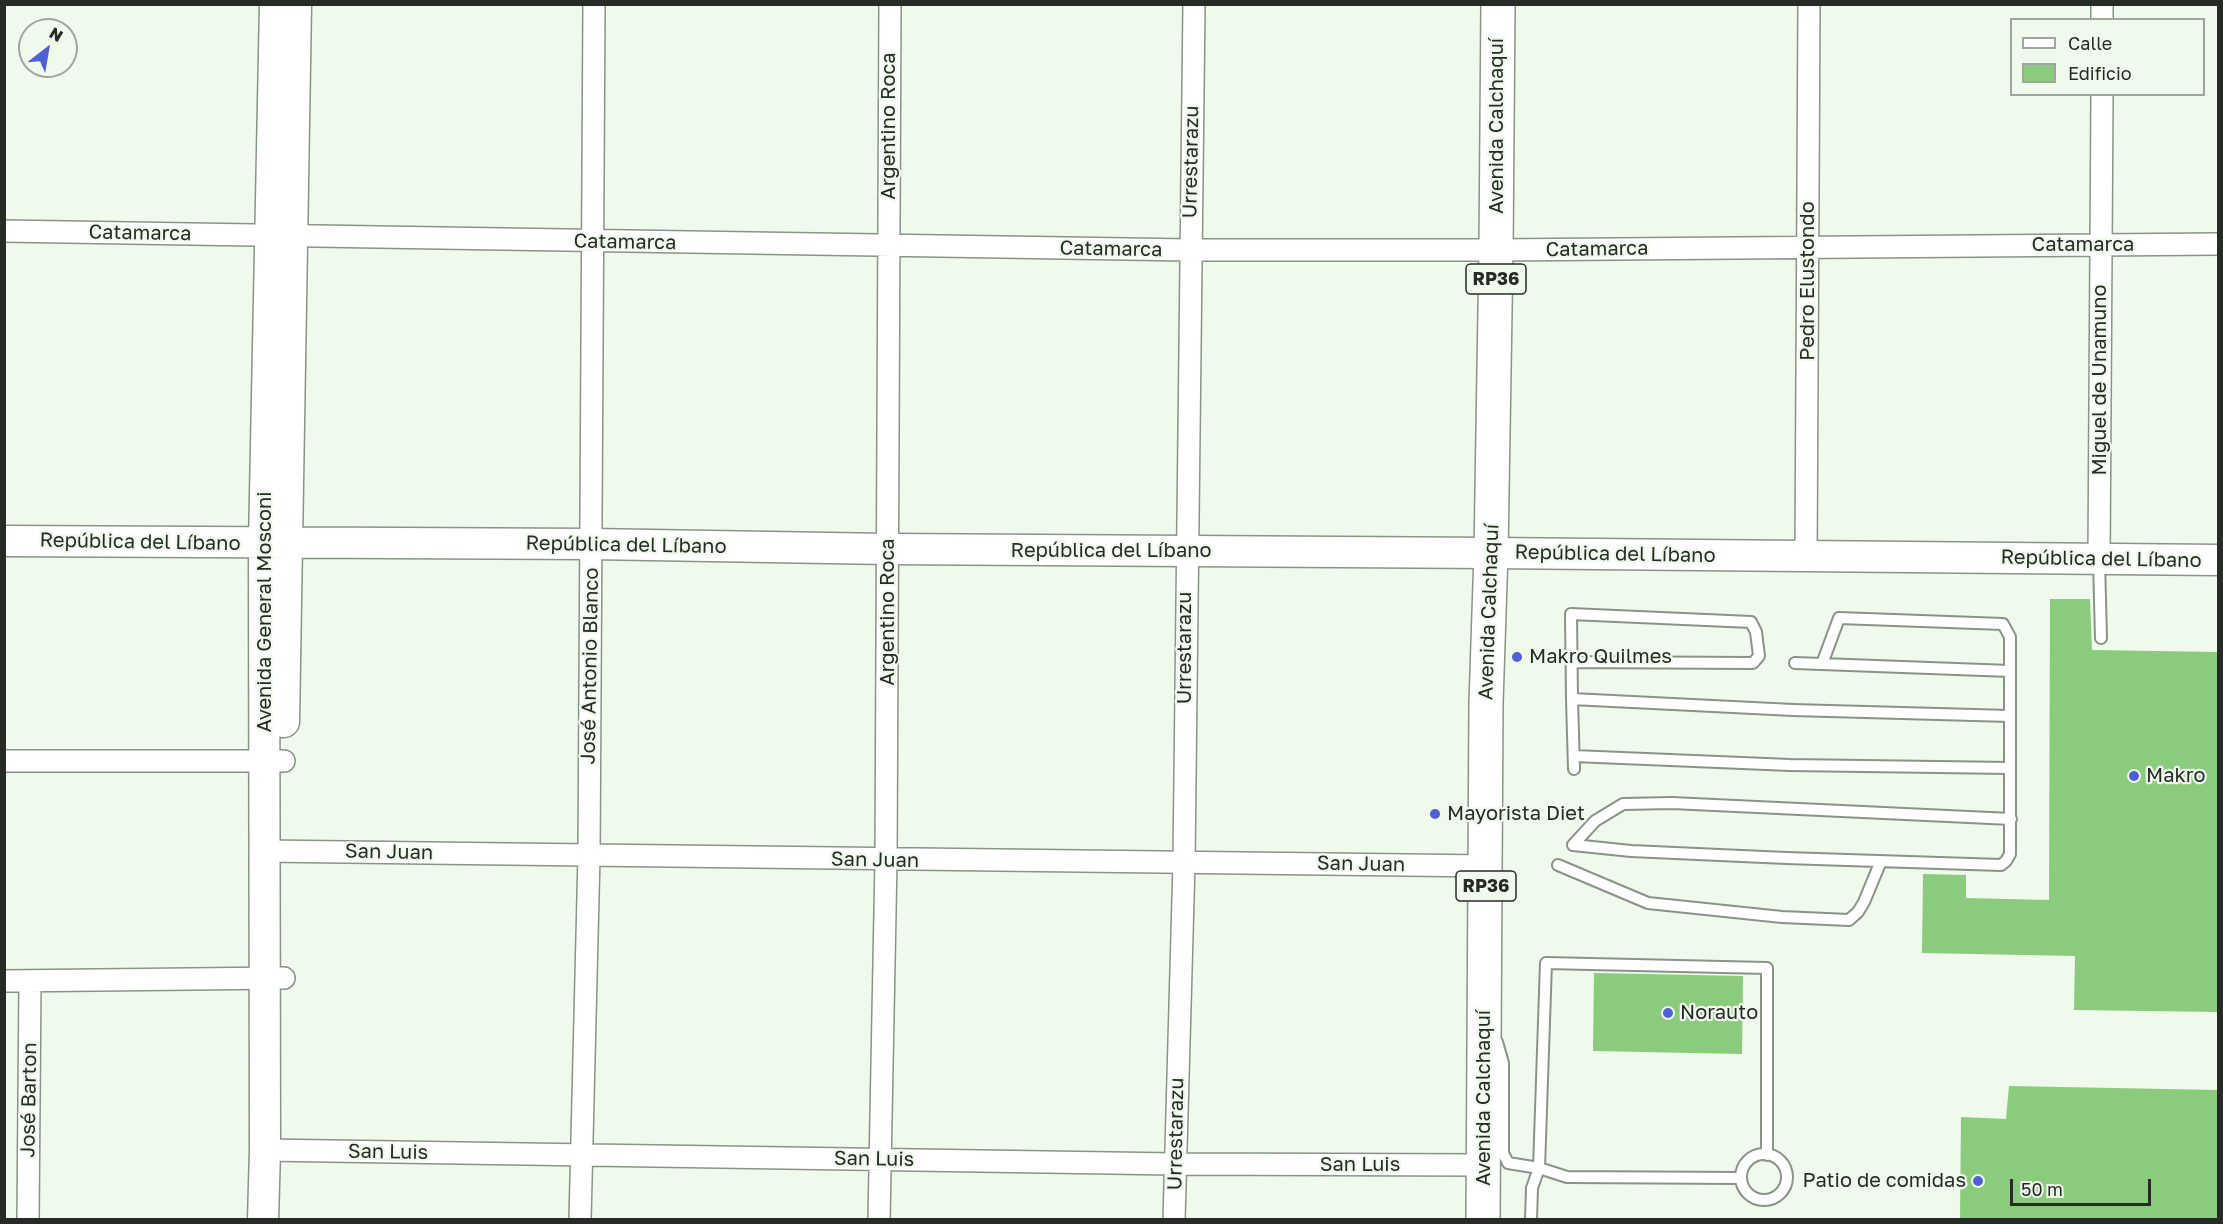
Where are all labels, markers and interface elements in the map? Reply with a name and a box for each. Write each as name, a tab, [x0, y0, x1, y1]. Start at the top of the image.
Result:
north arrow	[18, 18, 78, 78]
legend	[2010, 18, 2205, 96]
text: N	[46, 23, 67, 46]
text: Calle	[2068, 32, 2112, 54]
street label: Avenida Calchaquí	[1485, 38, 1509, 214]
street label: Argentino Roca	[877, 52, 901, 200]
text: Edificio	[2068, 62, 2132, 84]
street label: Urrestarazu	[1178, 105, 1204, 219]
street label: Pedro Elustondo	[1796, 201, 1820, 361]
street label: Catamarca	[88, 220, 192, 246]
street label: Catamarca	[573, 229, 677, 255]
street label: Catamarca	[2032, 233, 2134, 257]
street label: Catamarca	[1059, 236, 1163, 262]
street label: Catamarca	[1545, 236, 1649, 262]
road number: RP36	[1466, 264, 1526, 294]
street label: Miguel de Unamuno	[2088, 284, 2112, 476]
street label: Avenida General Mosconi	[253, 491, 277, 733]
street label: Avenida Calchaquí	[1474, 524, 1504, 700]
street label: República del Líbano	[39, 528, 241, 556]
street label: República del Líbano	[525, 531, 727, 559]
street label: Argentino Roca	[876, 538, 900, 686]
street label: República del Líbano	[1010, 539, 1212, 563]
street label: República del Líbano	[1514, 540, 1716, 568]
street label: República del Líbano	[2000, 545, 2202, 573]
street label: José Antonio Blanco	[576, 567, 604, 765]
street label: Urrestarazu	[1173, 592, 1197, 704]
place label: Makro Quilmes	[1529, 645, 1672, 669]
marker: Makro Quilmes	[1510, 650, 1524, 664]
place label: Makro	[2146, 764, 2205, 788]
marker: Makro	[2127, 769, 2141, 783]
place label: Mayorista Diet	[1447, 802, 1585, 826]
marker: Mayorista Diet	[1428, 807, 1442, 821]
street label: San Juan	[345, 839, 433, 865]
street label: San Juan	[831, 847, 919, 873]
street label: San Juan	[1317, 851, 1405, 877]
road number: RP36	[1456, 871, 1516, 901]
place label: Norauto	[1680, 1001, 1758, 1025]
marker: Norauto	[1661, 1006, 1675, 1020]
street label: Avenida Calchaquí	[1472, 1010, 1496, 1186]
street label: José Barton	[16, 1042, 42, 1158]
street label: Urrestarazu	[1163, 1077, 1189, 1191]
street label: San Luis	[348, 1139, 428, 1165]
street label: San Luis	[834, 1146, 914, 1172]
street label: San Luis	[1320, 1153, 1400, 1177]
scale bar	[2013, 1167, 2154, 1205]
place label: Patio de comidas	[1803, 1169, 1966, 1193]
marker: Patio de comidas	[1971, 1174, 1985, 1188]
text: 50 m	[2021, 1178, 2063, 1200]

